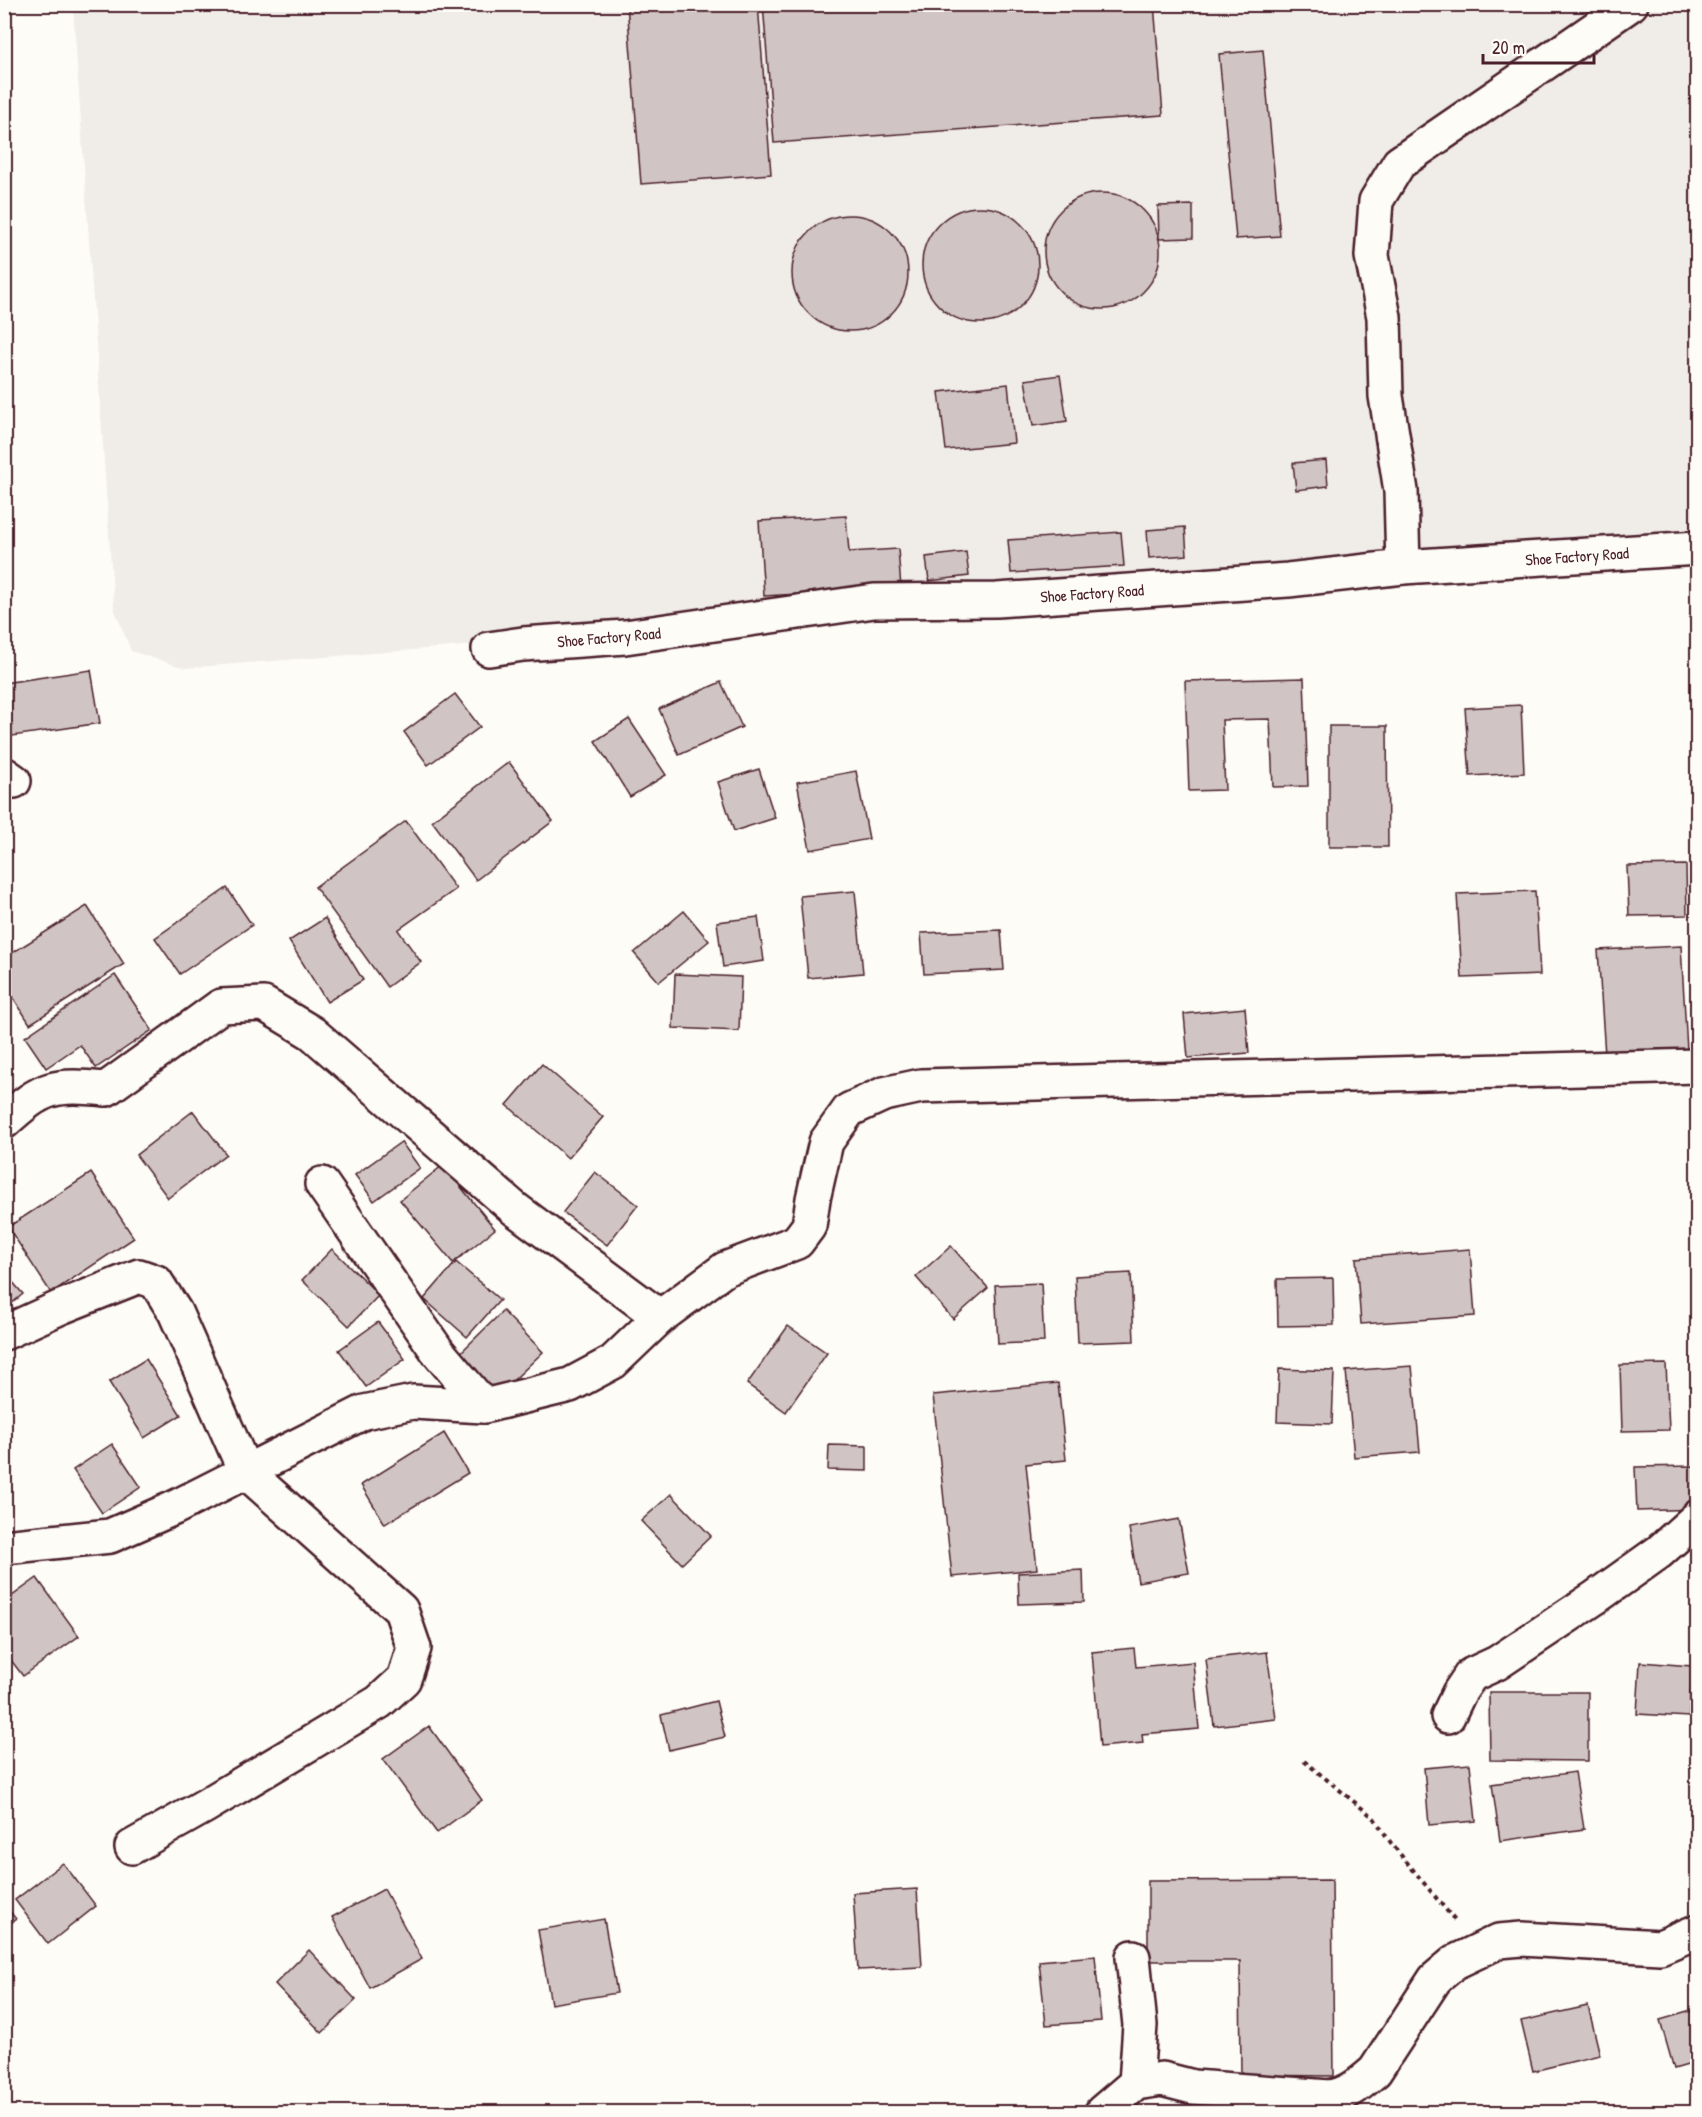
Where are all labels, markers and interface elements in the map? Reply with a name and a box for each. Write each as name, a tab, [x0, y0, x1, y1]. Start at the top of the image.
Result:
scale bar	[1483, 27, 1594, 65]
text: 20 m	[1492, 35, 1525, 60]
street label: Shoe Factory Road	[1524, 541, 1630, 571]
street label: Shoe Factory Road	[1039, 578, 1145, 608]
street label: Shoe Factory Road	[556, 622, 662, 652]

